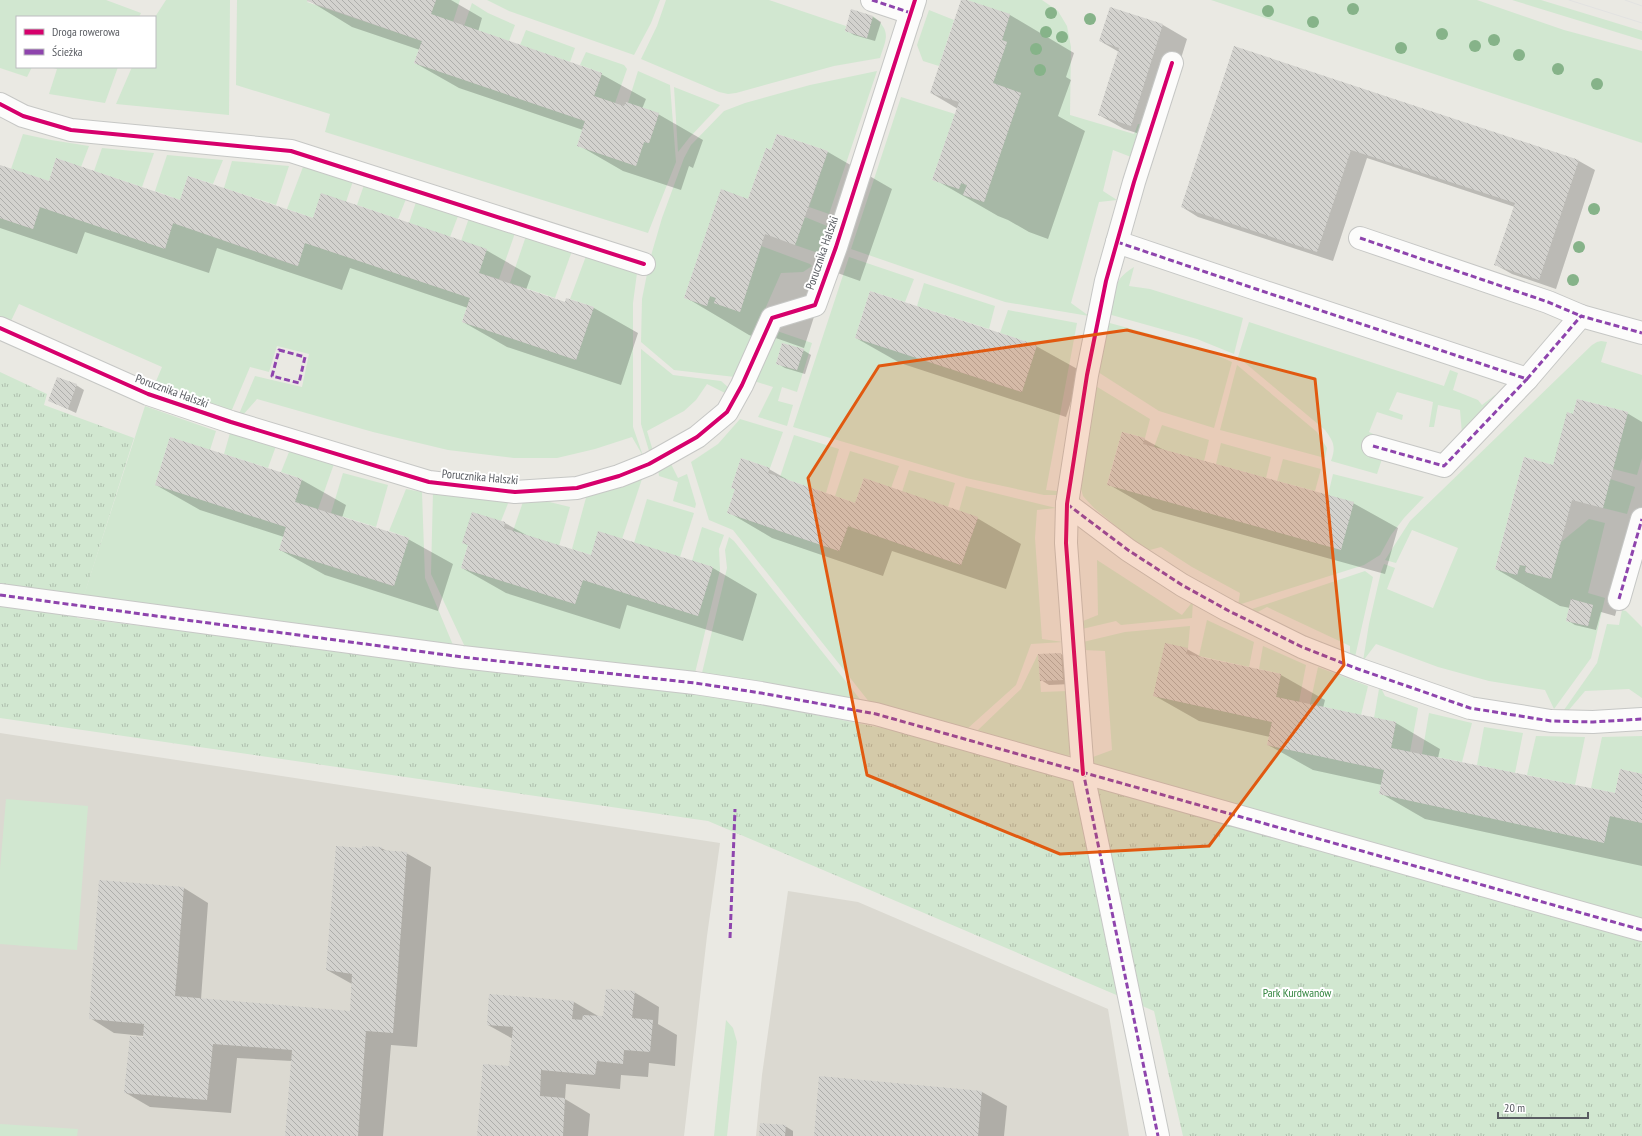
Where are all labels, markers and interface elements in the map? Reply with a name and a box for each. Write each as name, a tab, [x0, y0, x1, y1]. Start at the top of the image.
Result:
legend	[16, 16, 156, 68]
text: Droga rowerowa	[52, 24, 120, 39]
text: Ścieżka	[52, 44, 83, 59]
street label: Porucznika Halszki	[802, 214, 841, 292]
street label: Porucznika Halszki	[134, 370, 211, 411]
street label: Porucznika Halszki	[441, 466, 519, 487]
park label: Park Kurdwanów	[1263, 985, 1332, 1000]
scale bar	[1498, 1094, 1588, 1120]
text: 20 m	[1504, 1100, 1525, 1115]

